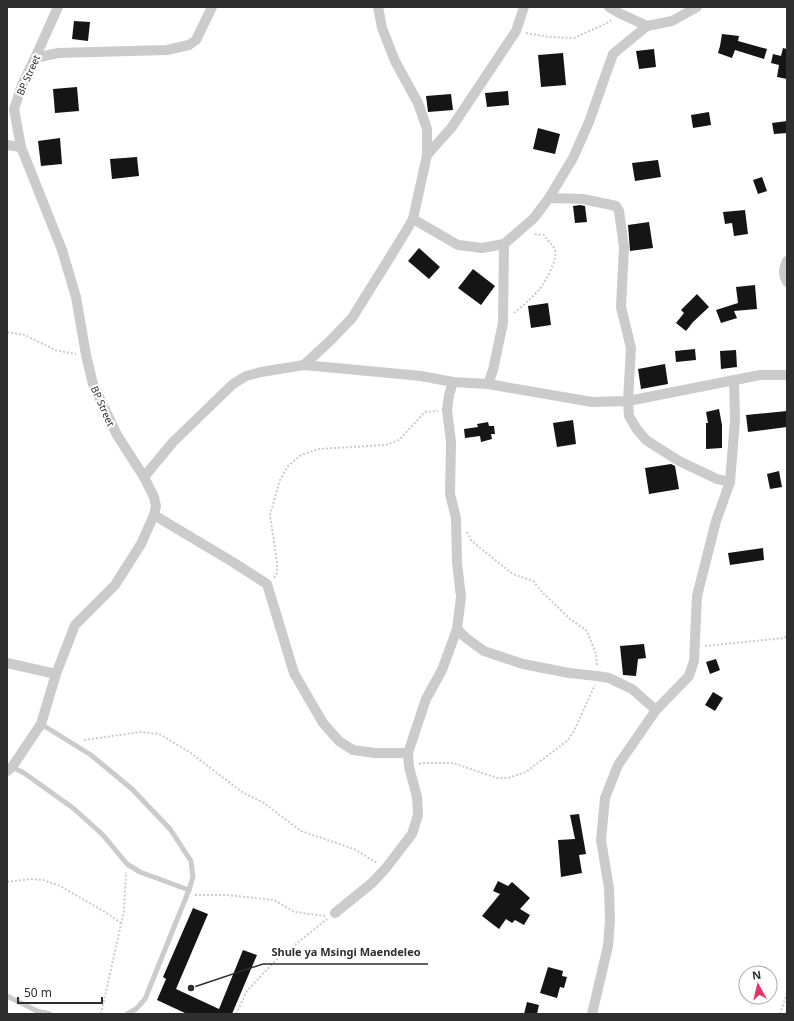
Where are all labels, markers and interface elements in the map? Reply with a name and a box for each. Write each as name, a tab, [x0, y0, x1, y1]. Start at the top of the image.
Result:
street label: BP Street	[13, 52, 43, 98]
street label: BP Street	[88, 383, 118, 429]
callout: Shule ya Msingi Maendeleo	[263, 941, 428, 964]
text: Shule ya Msingi Maendeleo	[271, 944, 421, 959]
north arrow	[738, 965, 778, 1005]
text: N	[751, 967, 762, 983]
scale bar	[18, 979, 102, 1005]
text: 50 m	[24, 984, 52, 1001]

